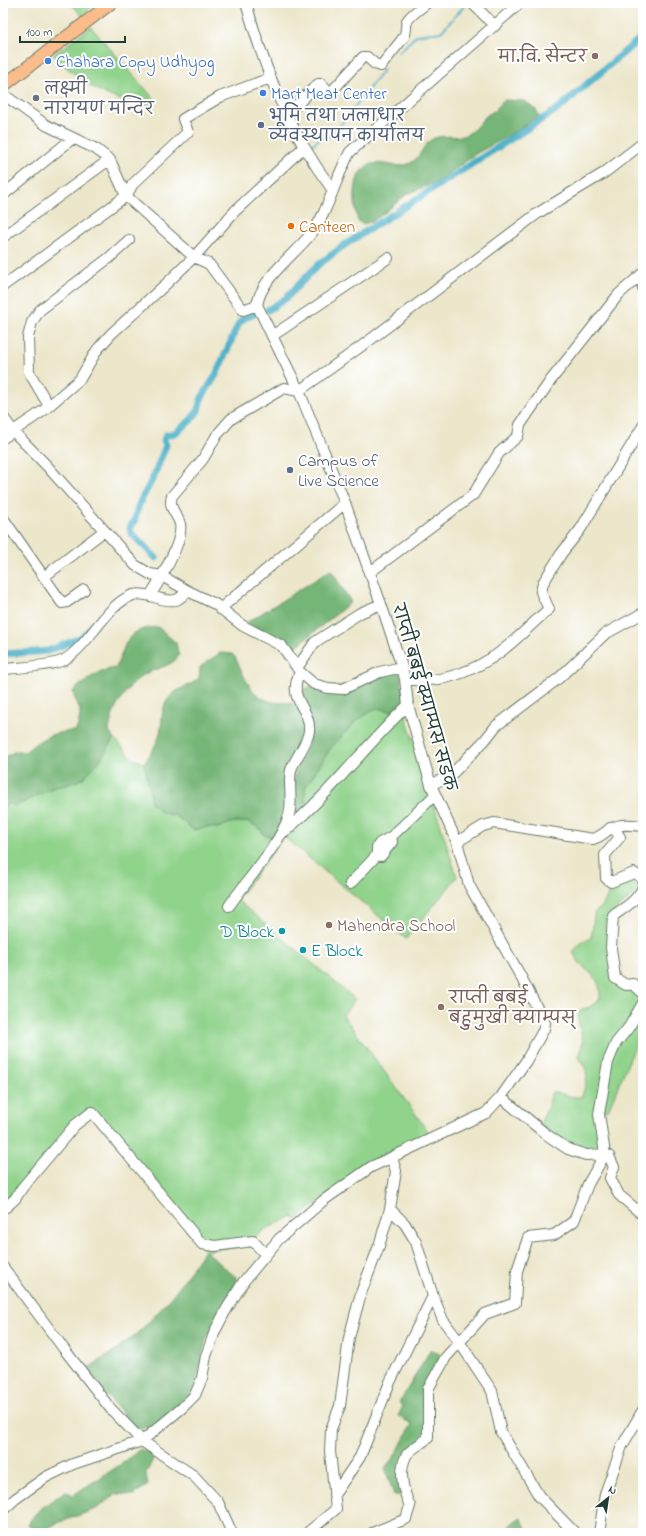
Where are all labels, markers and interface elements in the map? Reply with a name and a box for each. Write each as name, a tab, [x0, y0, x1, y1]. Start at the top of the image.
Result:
scale bar	[20, 18, 125, 44]
text: 100 m	[26, 24, 53, 42]
place label: मा.वि. सेन्टर	[497, 42, 588, 70]
place label: Chahara Copy Udhyog	[56, 50, 215, 77]
marker: मा.वि. सेन्टर	[590, 51, 600, 61]
marker: Chahara Copy Udhyog	[43, 56, 53, 66]
place label: लक्ष्मी नारायण मन्दिर	[43, 75, 156, 122]
place label: Mart Meat Center	[271, 82, 387, 107]
marker: Mart Meat Center	[258, 88, 268, 98]
marker: लक्ष्मी नारायण मन्दिर	[31, 93, 41, 103]
place label: भूमि तथा जलाधार व्यवस्थापन कार्यालय	[268, 102, 425, 149]
marker: भूमि तथा जलाधार व्यवस्थापन कार्यालय	[256, 120, 266, 130]
place label: Canteen	[299, 215, 355, 240]
marker: Canteen	[286, 221, 296, 231]
place label: Campus of Live Science	[298, 449, 379, 494]
marker: Campus of Live Science	[285, 465, 295, 475]
street label: राप्ती बबई क्याम्पस सडक	[385, 599, 465, 795]
place label: Mahendra School	[337, 914, 456, 939]
place label: D Block	[219, 920, 275, 945]
marker: Mahendra School	[324, 920, 334, 930]
marker: D Block	[277, 926, 287, 936]
place label: E Block	[311, 939, 363, 964]
marker: E Block	[298, 945, 308, 955]
place label: राप्ती बबई बहुमुखी क्याम्पस्	[448, 984, 577, 1031]
marker: राप्ती बबई बहुमुखी क्याम्पस्	[436, 1002, 446, 1012]
north arrow	[588, 1478, 628, 1518]
text: N	[605, 1481, 620, 1499]

